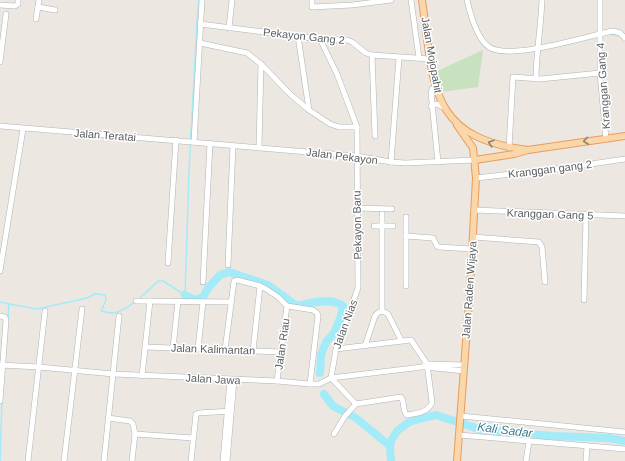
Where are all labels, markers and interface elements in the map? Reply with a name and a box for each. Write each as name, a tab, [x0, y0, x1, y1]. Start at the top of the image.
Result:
street label: Jalan Mojopahit	[419, 16, 445, 94]
street label: Pekayon Gang 2	[263, 26, 345, 46]
street label: Kranggan Gang 4	[594, 42, 612, 130]
street label: Jalan Teratai	[74, 127, 136, 143]
one-way arrow	[583, 136, 589, 145]
one-way arrow	[487, 139, 494, 147]
street label: Jalan Pekayon	[305, 146, 379, 166]
street label: Kranggan gang 2	[507, 158, 593, 180]
street label: Pekayon Baru	[350, 190, 364, 260]
street label: Kranggan Gang 5	[506, 206, 594, 222]
street label: Jalan Raden Wijaya	[460, 240, 478, 339]
street label: Jalan Nias	[331, 297, 360, 350]
street label: Jalan Riau	[272, 317, 292, 371]
street label: Jalan Kalimantan	[171, 342, 255, 356]
street label: Jalan Jawa	[185, 372, 242, 386]
water label: Kali Sadar	[477, 420, 534, 440]

